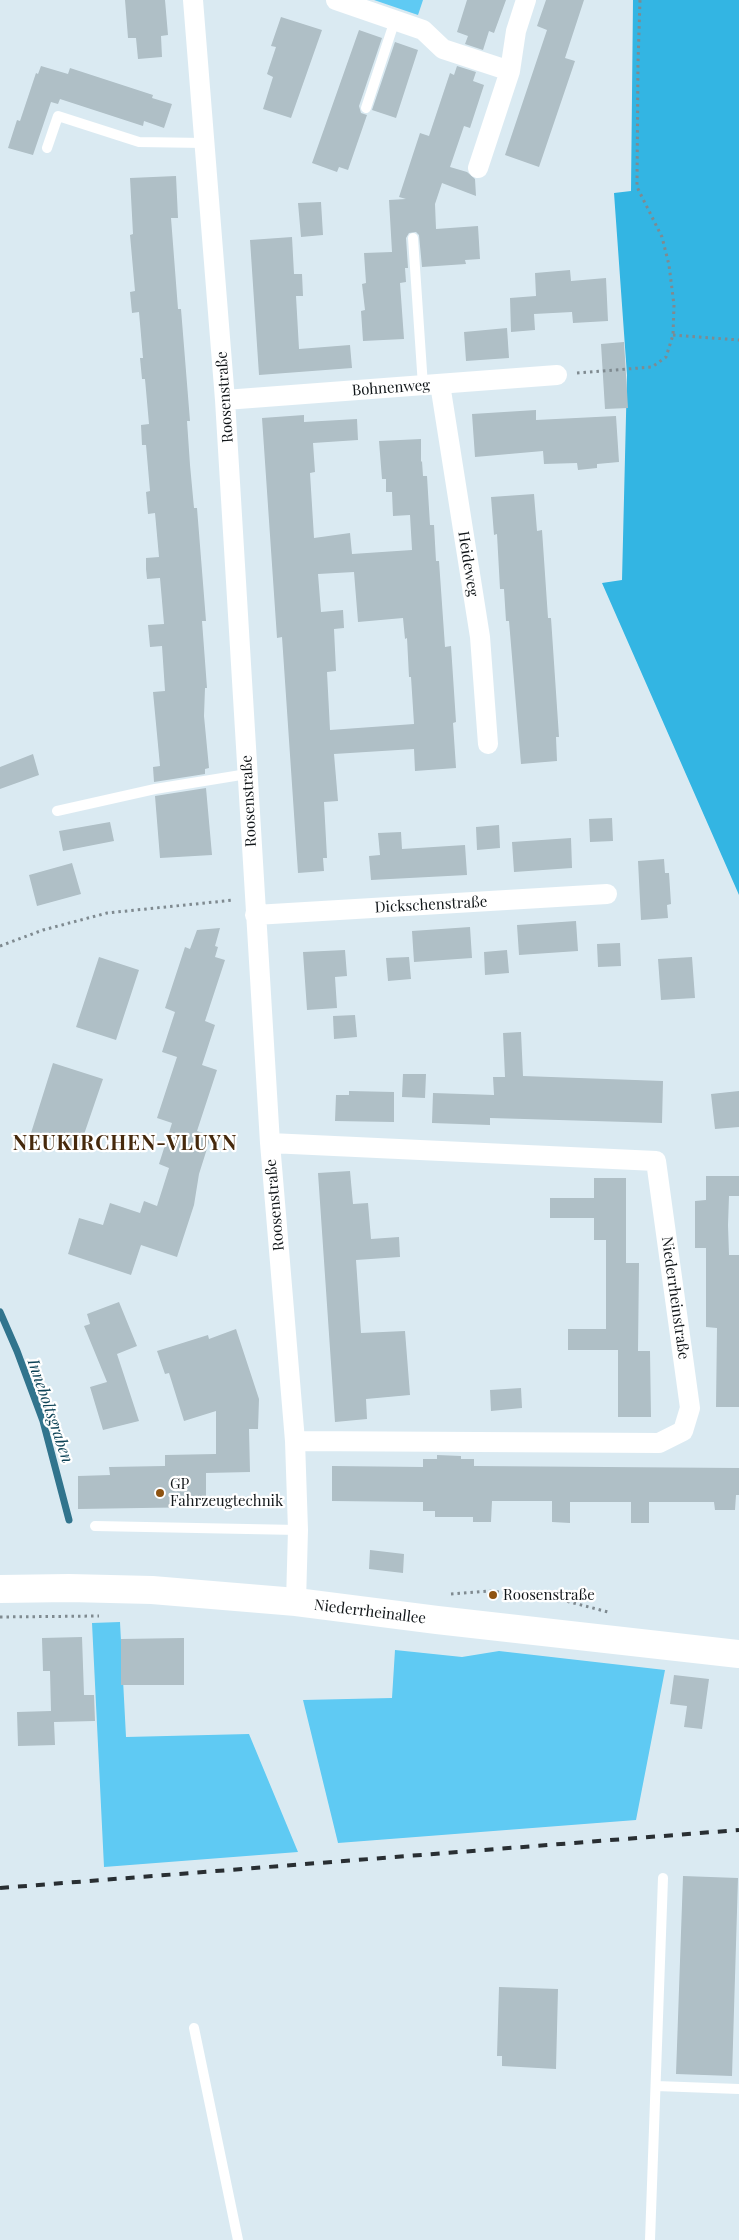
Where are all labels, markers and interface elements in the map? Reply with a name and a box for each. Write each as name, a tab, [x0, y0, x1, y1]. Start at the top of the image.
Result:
street label: Roosenstraße	[213, 351, 237, 443]
street label: Bohnenweg	[351, 376, 431, 400]
street label: Heideweg	[454, 530, 482, 598]
street label: Roosenstraße	[238, 755, 260, 847]
street label: Dickschenstraße	[374, 893, 488, 917]
district label: NEUKIRCHEN-VLUYN	[11, 1132, 239, 1156]
street label: Roosenstraße	[262, 1158, 288, 1252]
street label: Niederrheinstraße	[657, 1235, 693, 1361]
water label: Inneboltsgraben	[23, 1356, 77, 1466]
place label: GP Fahrzeugtechnik	[170, 1475, 283, 1510]
marker: GP Fahrzeugtechnik	[154, 1487, 166, 1499]
place label: Roosenstraße	[503, 1586, 595, 1604]
marker: Roosenstraße	[487, 1589, 499, 1601]
street label: Niederrheinallee	[313, 1596, 427, 1628]

